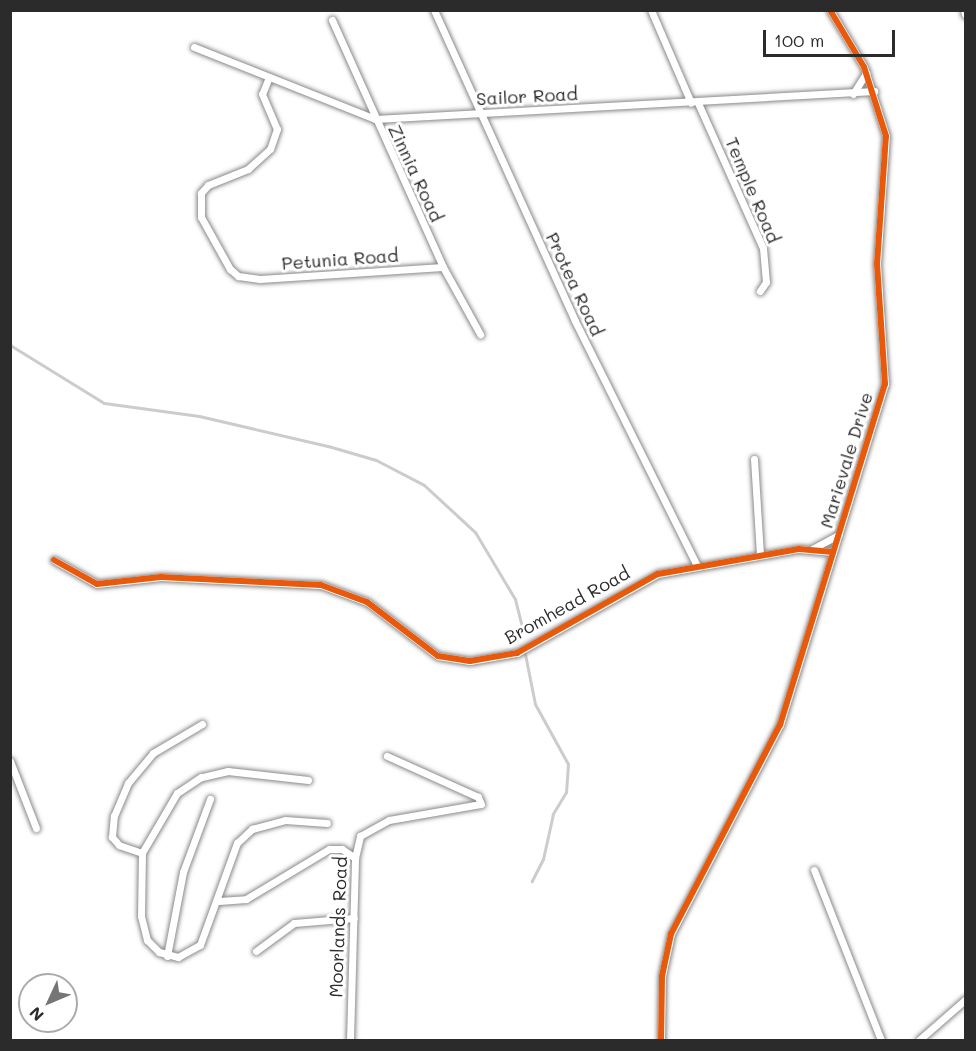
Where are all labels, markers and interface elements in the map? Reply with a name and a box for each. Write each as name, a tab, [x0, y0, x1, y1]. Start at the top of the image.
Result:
scale bar	[766, 18, 898, 56]
text: 100 m	[774, 28, 824, 52]
street label: Sailor Road	[476, 83, 578, 109]
street label: Zinnia Road	[384, 121, 448, 225]
street label: Temple Road	[721, 134, 785, 246]
street label: Protea Road	[542, 229, 608, 339]
street label: Petunia Road	[281, 244, 399, 274]
street label: Marievale Drive	[815, 389, 877, 531]
street label: Bromhead Road	[501, 562, 633, 648]
street label: Moorlands Road	[325, 856, 351, 998]
north arrow	[18, 973, 78, 1033]
text: N	[24, 1003, 48, 1026]

